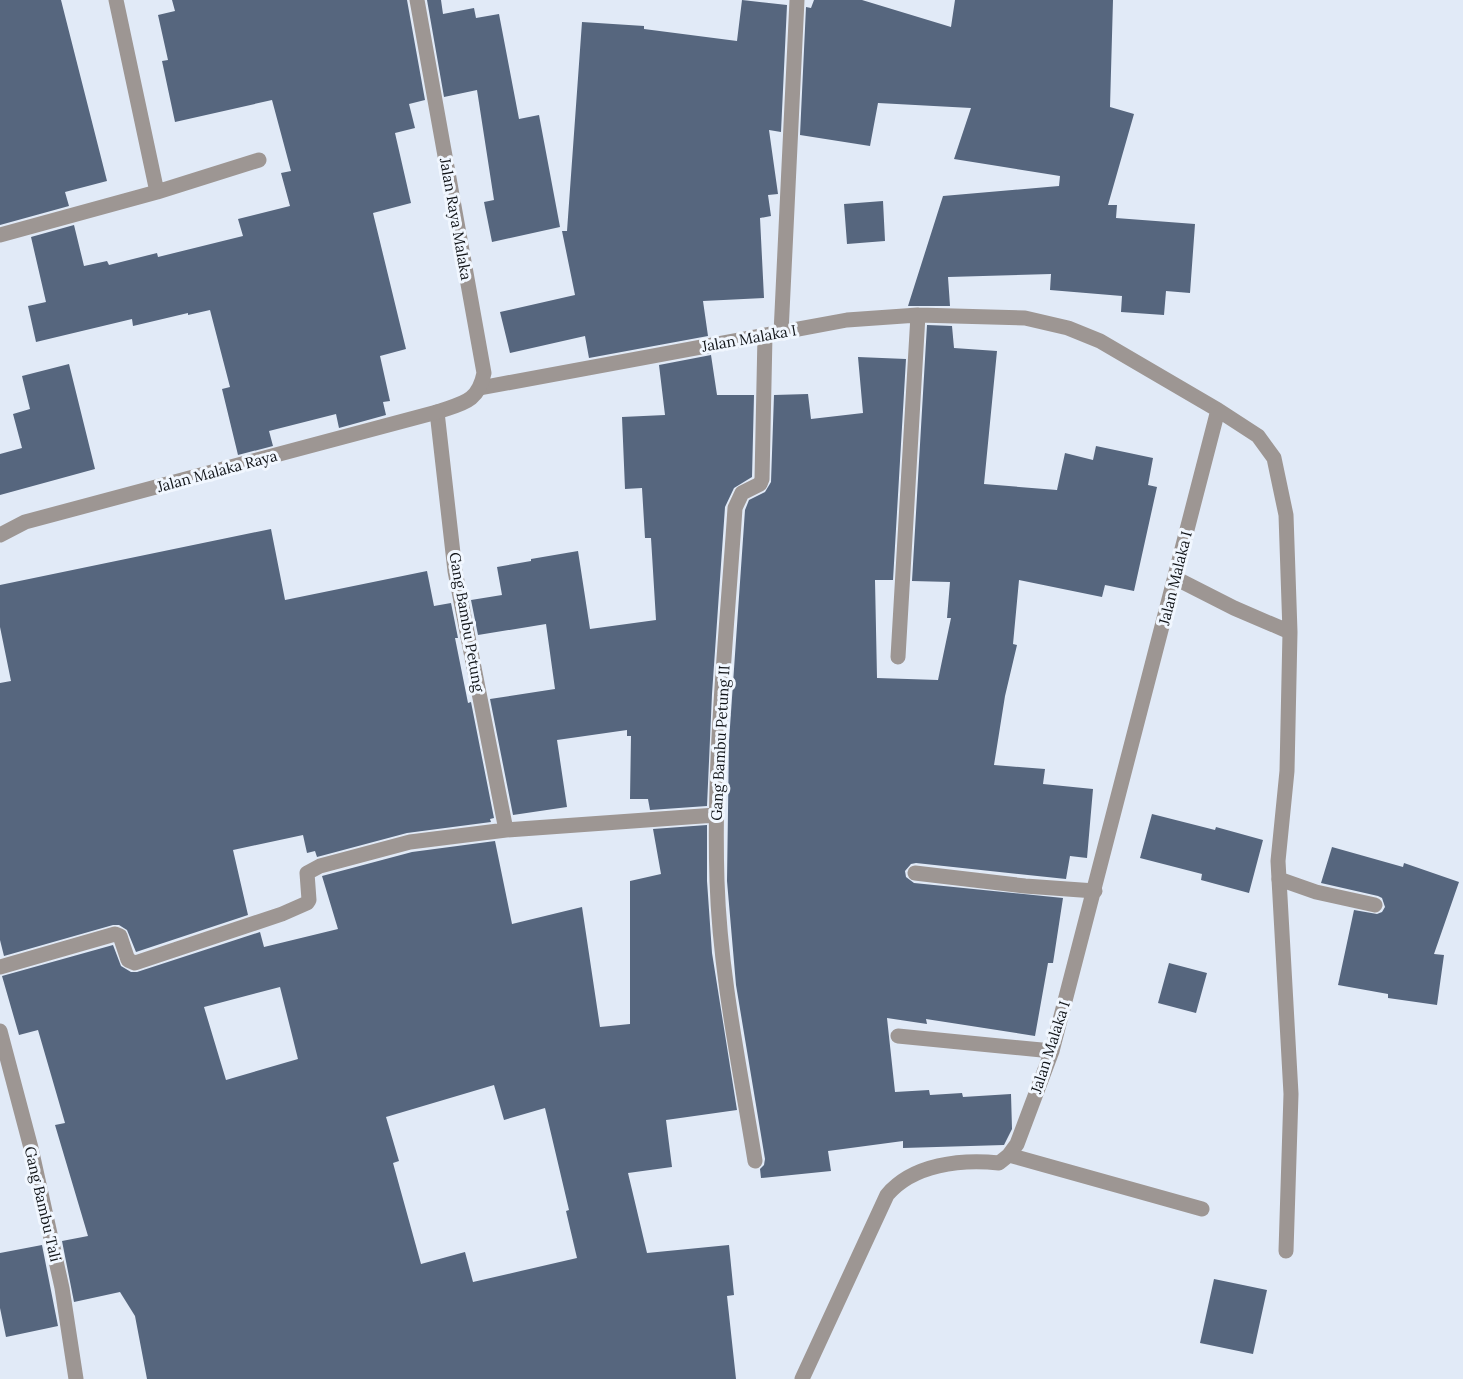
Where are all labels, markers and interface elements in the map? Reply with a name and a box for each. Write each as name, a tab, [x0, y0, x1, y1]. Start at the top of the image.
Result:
street label: Jalan Raya Malaka	[436, 155, 476, 282]
street label: Jalan Malaka I	[699, 320, 798, 356]
street label: Jalan Malaka Raya	[154, 446, 279, 496]
street label: Jalan Malaka I	[1154, 529, 1196, 628]
street label: Gang Bambu Petung	[445, 551, 489, 694]
street label: Gang Bambu Petung II	[706, 665, 734, 821]
street label: Jalan Malaka I	[1026, 998, 1074, 1097]
street label: Gang Bambu Tali	[20, 1144, 66, 1264]

